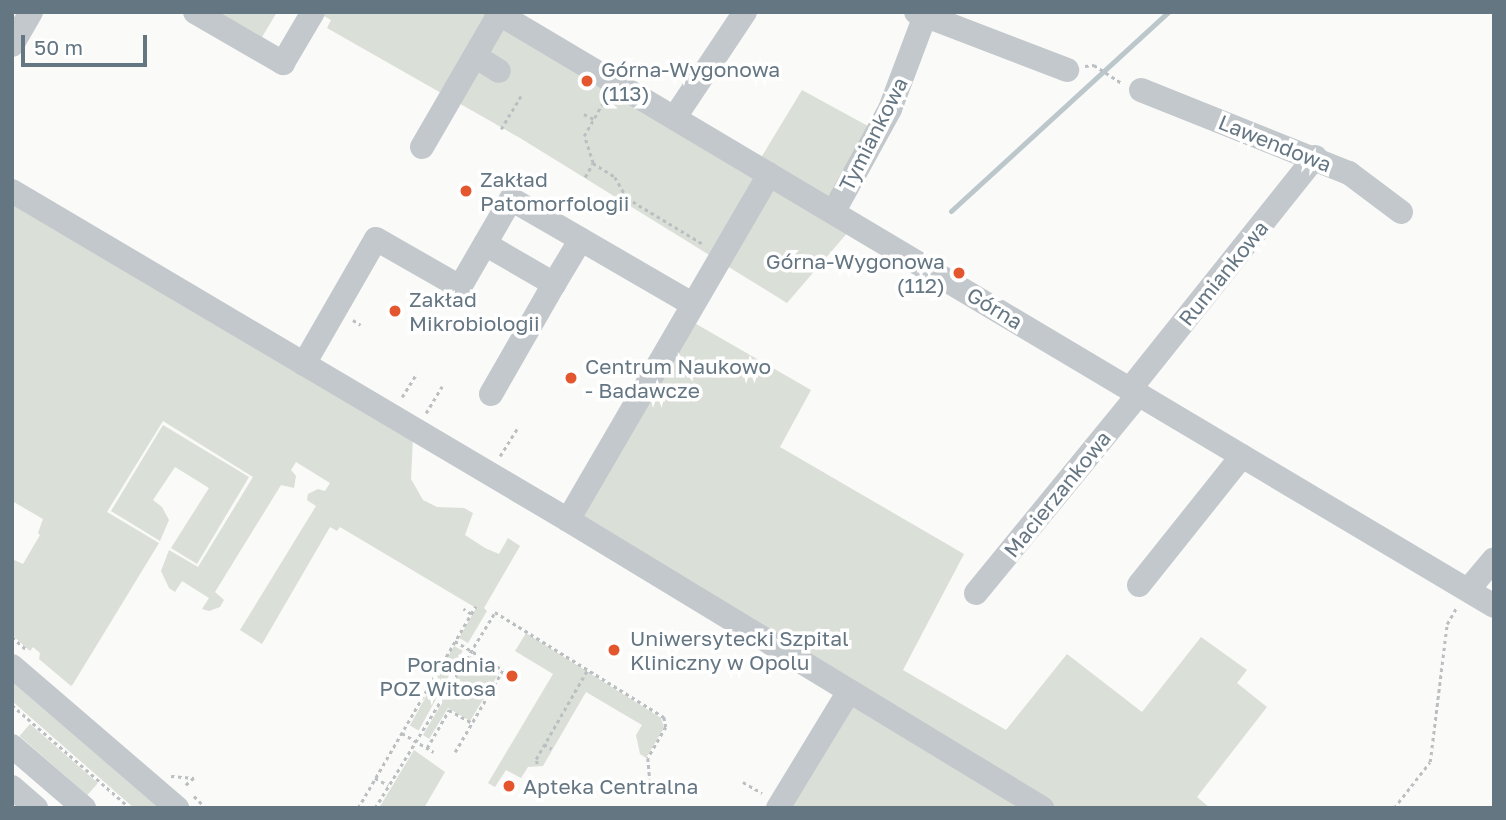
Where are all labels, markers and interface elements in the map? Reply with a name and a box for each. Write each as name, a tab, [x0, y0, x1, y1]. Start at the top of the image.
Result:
scale bar	[24, 21, 150, 65]
text: 50 m	[34, 34, 83, 60]
place label: Górna-Wygonowa (113)	[601, 56, 780, 106]
marker: Górna-Wygonowa (113)	[579, 73, 595, 89]
street label: Tymiankowa	[834, 73, 912, 195]
street label: Lawendowa	[1215, 109, 1335, 177]
place label: Zakład Patomorfologii	[480, 166, 629, 216]
marker: Zakład Patomorfologii	[458, 183, 474, 199]
street label: Rumiankowa	[1173, 215, 1273, 331]
place label: Górna-Wygonowa (112)	[766, 248, 945, 298]
marker: Górna-Wygonowa (112)	[951, 265, 967, 281]
street label: Górna	[963, 282, 1027, 334]
place label: Zakład Mikrobiologii	[409, 286, 540, 336]
marker: Zakład Mikrobiologii	[387, 303, 403, 319]
place label: Centrum Naukowo - Badawcze	[585, 353, 771, 403]
marker: Centrum Naukowo - Badawcze	[563, 370, 579, 386]
street label: Macierzankowa	[998, 426, 1116, 562]
place label: Uniwersytecki Szpital Kliniczny w Opolu	[630, 625, 849, 675]
marker: Uniwersytecki Szpital Kliniczny w Opolu	[604, 640, 624, 660]
place label: Poradnia POZ Witosa	[379, 651, 496, 701]
marker: Poradnia POZ Witosa	[502, 666, 522, 686]
place label: Apteka Centralna	[523, 773, 698, 799]
marker: Apteka Centralna	[501, 778, 517, 794]

